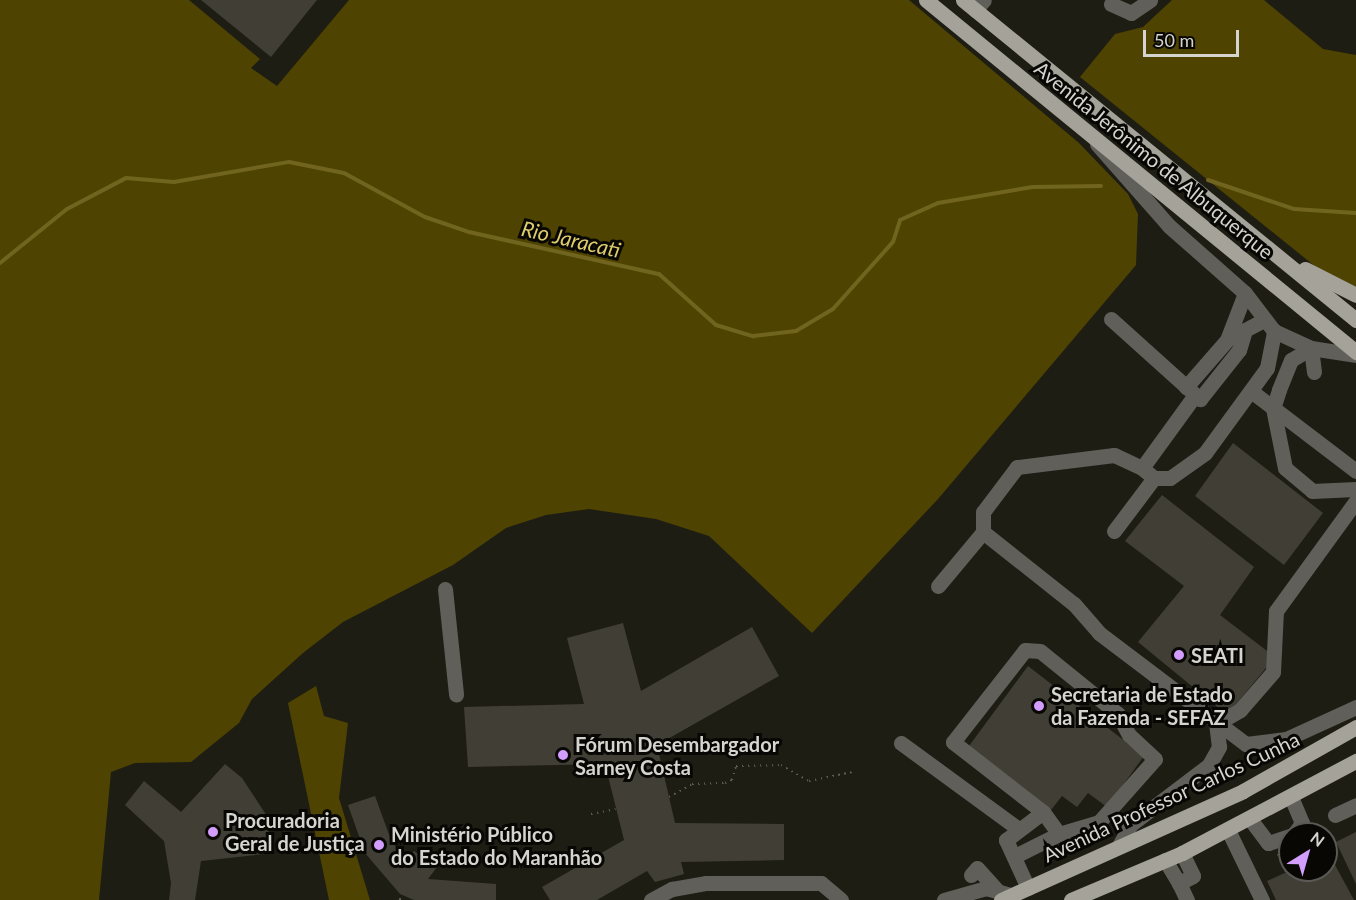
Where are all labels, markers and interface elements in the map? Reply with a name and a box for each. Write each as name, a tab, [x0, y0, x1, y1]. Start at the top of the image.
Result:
scale bar	[1146, 18, 1242, 56]
text: 50 m	[1154, 29, 1194, 51]
street label: Avenida Jerônimo de Albuquerque	[1029, 56, 1279, 264]
water label: Rio Jaracati	[519, 215, 623, 263]
place label: SEATI	[1191, 643, 1244, 667]
marker: SEATI	[1172, 648, 1186, 662]
place label: Secretaria de Estado da Fazenda - SEFAZ	[1051, 682, 1233, 729]
marker: Secretaria de Estado da Fazenda - SEFAZ	[1032, 699, 1046, 713]
street label: Avenida Professor Carlos Cunha	[1039, 727, 1303, 867]
place label: Fórum Desembargador Sarney Costa	[575, 732, 779, 779]
marker: Fórum Desembargador Sarney Costa	[556, 748, 570, 762]
place label: Procuradoria Geral de Justiça	[225, 808, 365, 855]
place label: Ministério Público do Estado do Maranhão	[391, 822, 602, 869]
north arrow	[1278, 822, 1338, 882]
marker: Procuradoria Geral de Justiça	[206, 825, 220, 839]
text: N	[1307, 828, 1329, 850]
marker: Ministério Público do Estado do Maranhão	[372, 838, 386, 852]

